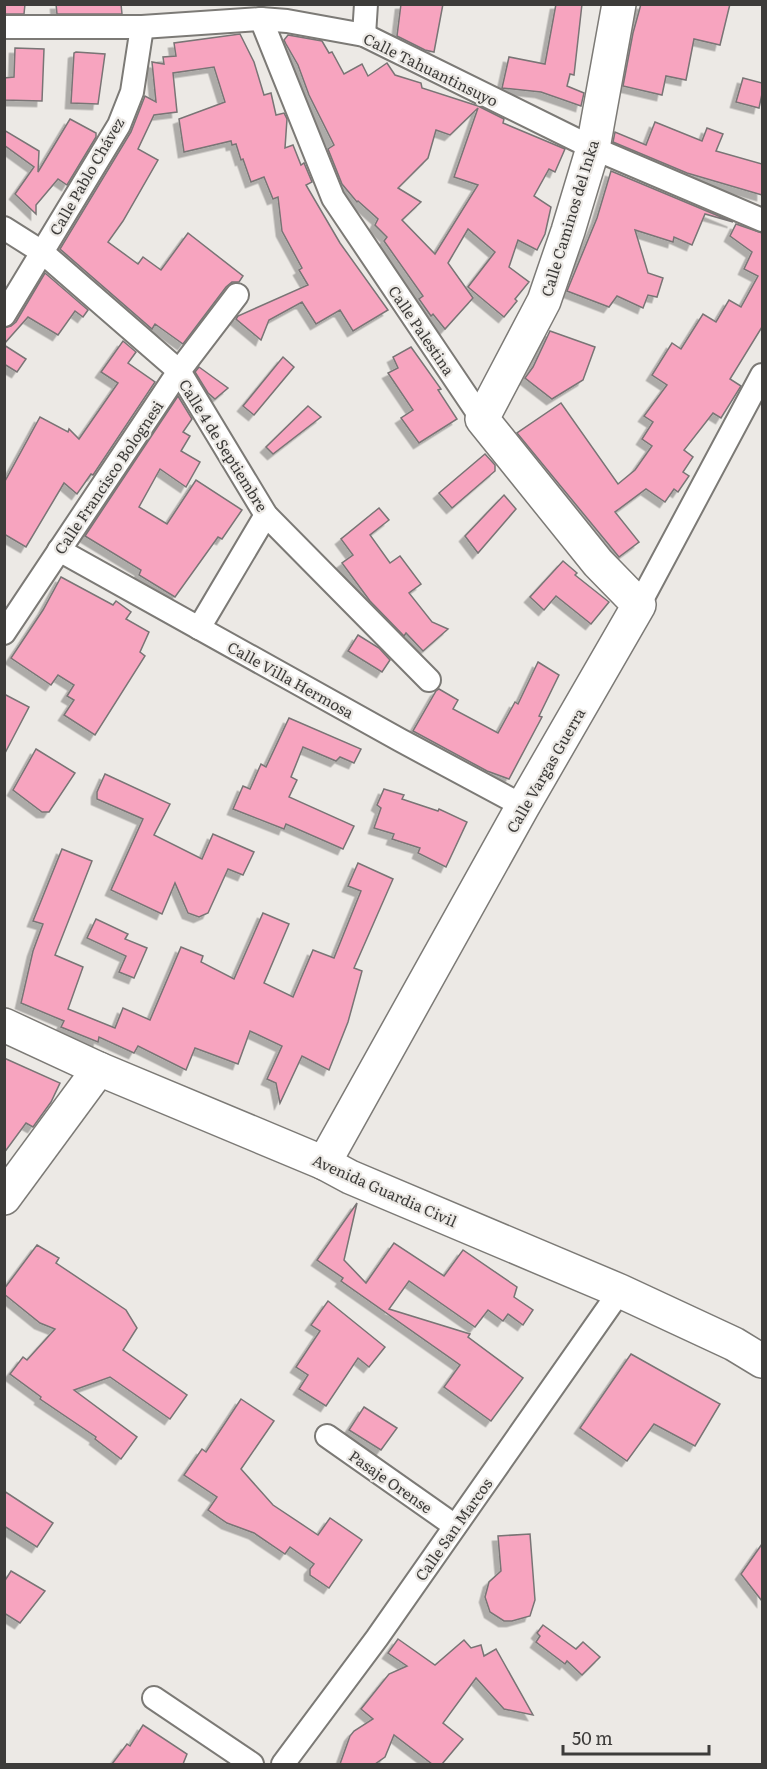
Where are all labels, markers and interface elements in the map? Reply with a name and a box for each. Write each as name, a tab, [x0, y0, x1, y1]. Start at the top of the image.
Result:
street label: Calle Tahuantinsuyo	[360, 26, 502, 112]
street label: Calle Pablo Chávez	[43, 113, 129, 239]
street label: Calle Caminos del Inka	[534, 136, 604, 299]
street label: Calle Palestina	[383, 280, 461, 380]
street label: Calle 4 de Septiembre	[174, 374, 274, 516]
street label: Calle Francisco Bolognesi	[48, 396, 168, 558]
street label: Calle Villa Hermosa	[224, 635, 359, 724]
street label: Calle Vargas Guerra	[500, 702, 591, 837]
street label: Avenida Guardia Civil	[309, 1148, 461, 1232]
street label: Pasaje Orense	[345, 1444, 438, 1518]
street label: Calle San Marcos	[409, 1473, 497, 1585]
scale bar	[563, 1718, 708, 1756]
text: 50 m	[572, 1724, 613, 1751]

